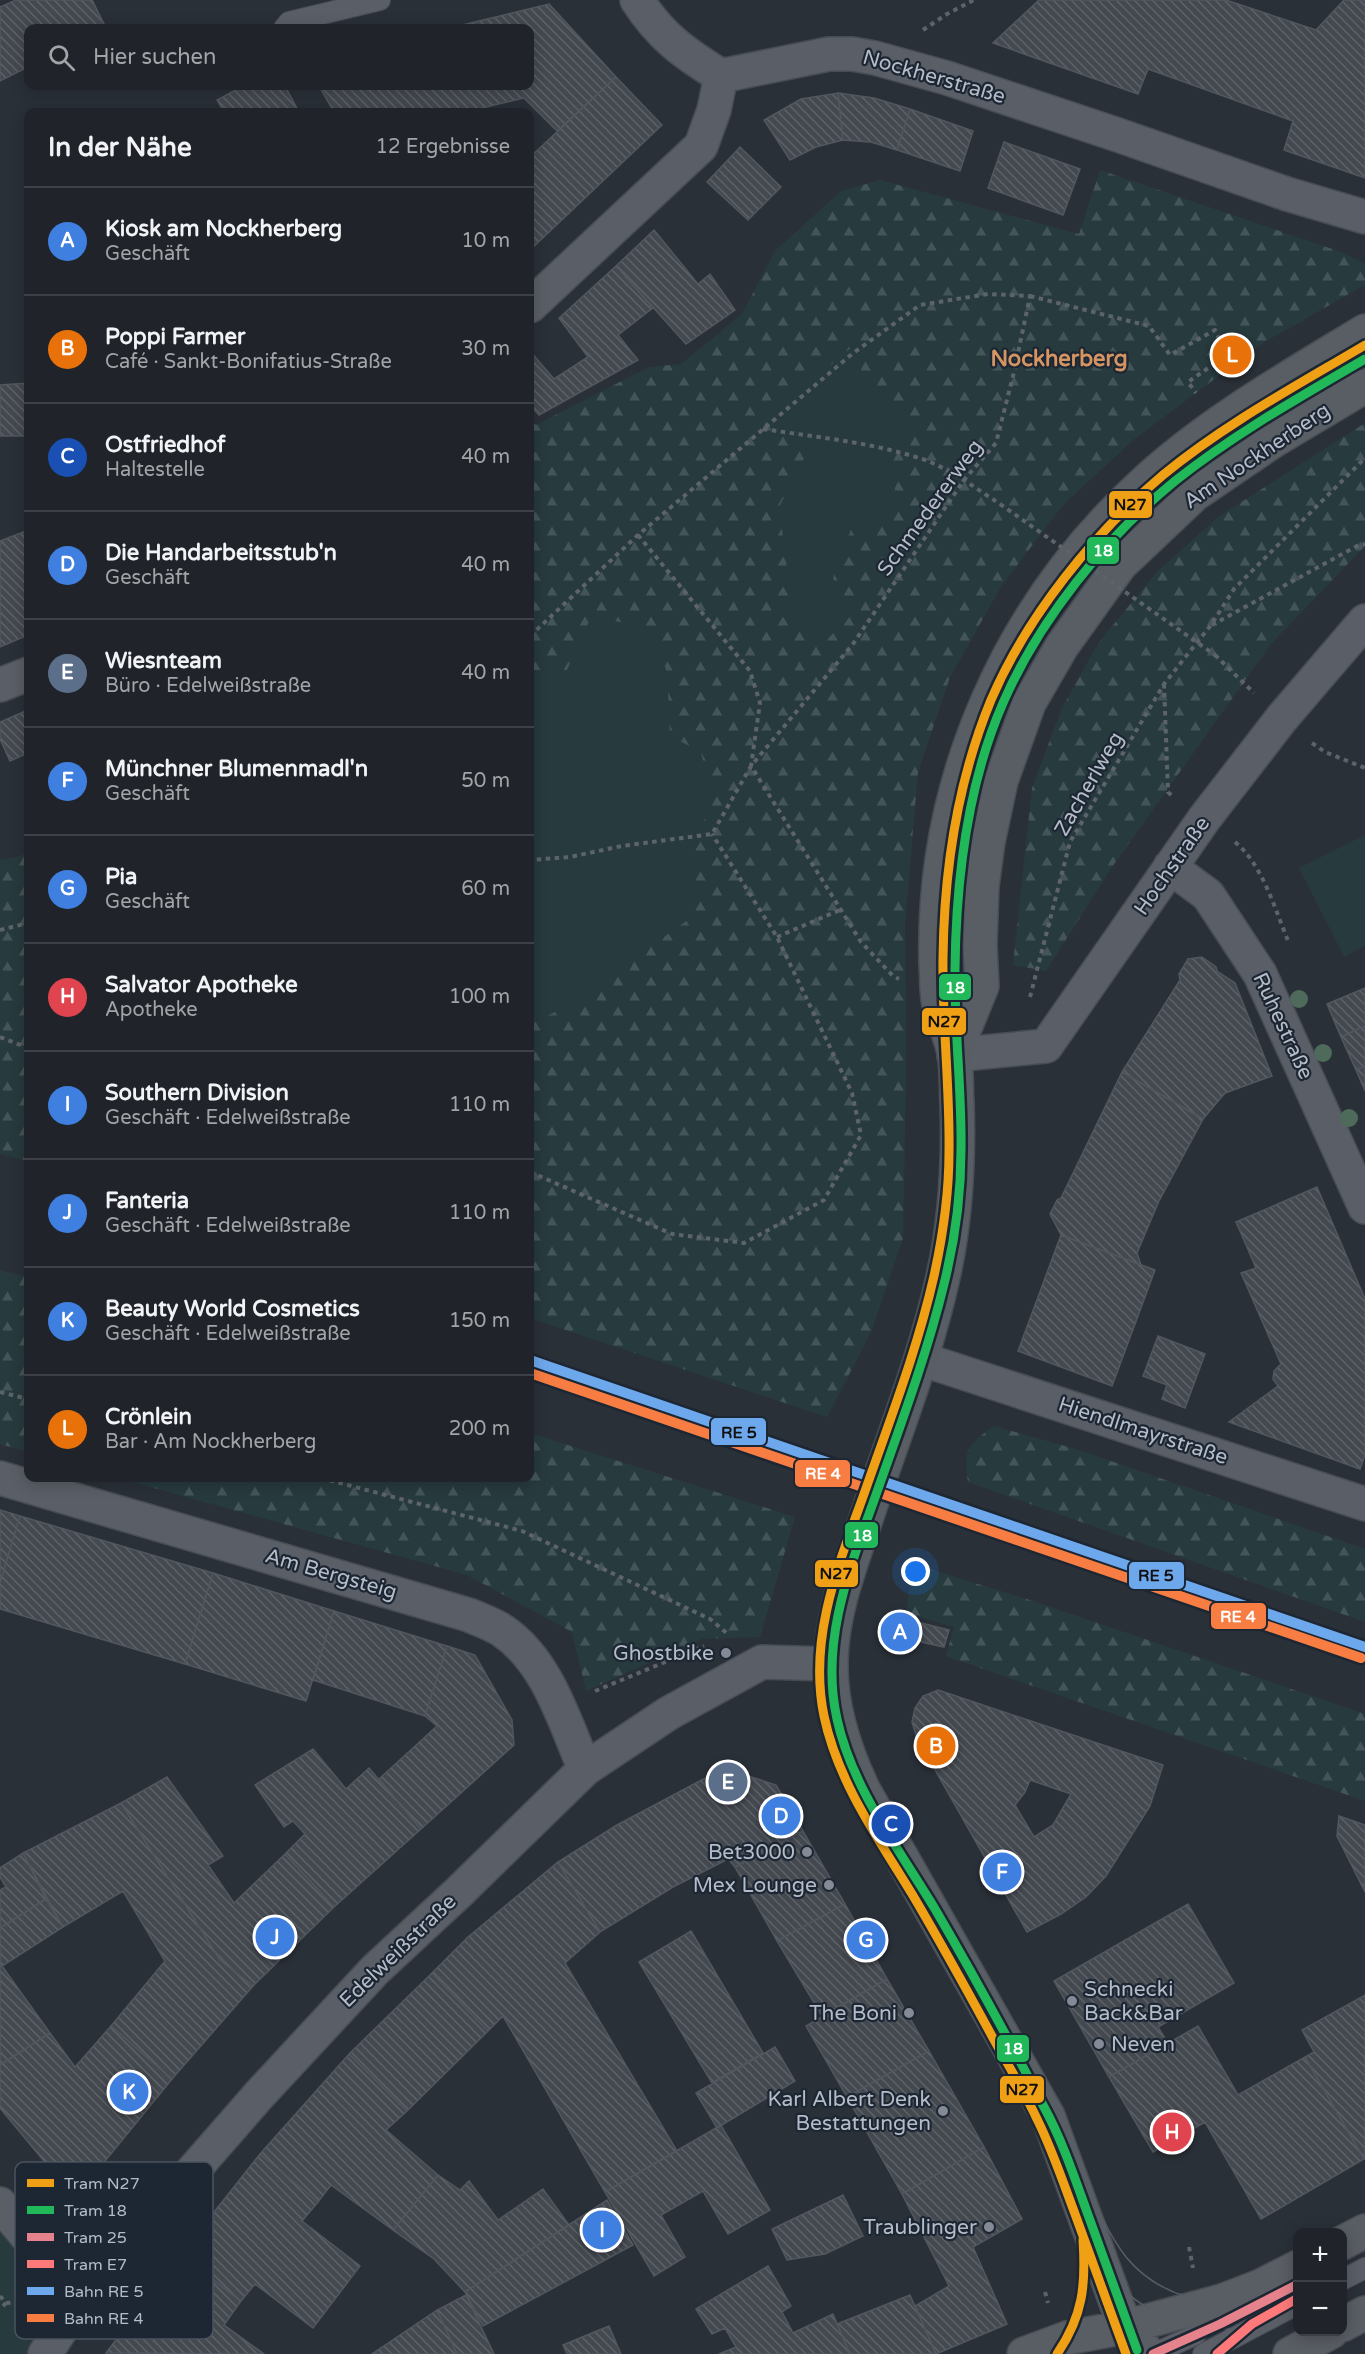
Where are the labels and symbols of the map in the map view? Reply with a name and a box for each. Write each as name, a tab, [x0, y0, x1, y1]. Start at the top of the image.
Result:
street label: Nockherstraße	[860, 45, 1008, 109]
pin: L	[1212, 332, 1252, 378]
district label: Nockherberg	[990, 346, 1128, 372]
street label: Am Nockherberg	[1179, 398, 1335, 514]
street label: Schmedererweg	[872, 435, 988, 581]
line badge: N27	[1108, 490, 1153, 519]
text: N27	[1114, 495, 1146, 515]
line badge: 18	[1086, 536, 1120, 565]
text: 18	[1093, 541, 1113, 561]
street label: Zacherlweg	[1049, 728, 1129, 840]
street label: Hochstraße	[1129, 812, 1215, 920]
street label: Ruhestraße	[1247, 969, 1319, 1083]
line badge: 18	[938, 973, 972, 1001]
text: 18	[945, 978, 965, 998]
line badge: N27	[921, 1007, 967, 1036]
text: N27	[928, 1012, 960, 1032]
street label: Hiendlmayrstraße	[1055, 1392, 1231, 1470]
line badge: RE 5	[710, 1417, 767, 1446]
text: RE 5	[721, 1423, 757, 1443]
line badge: RE 4	[794, 1459, 851, 1488]
text: RE 4	[805, 1464, 841, 1484]
line badge: 18	[844, 1521, 879, 1549]
text: 18	[852, 1526, 872, 1546]
street label: Am Bergsteig	[262, 1543, 400, 1605]
your location	[901, 1557, 930, 1586]
line badge: N27	[814, 1559, 859, 1588]
line badge: RE 5	[1128, 1561, 1185, 1590]
text: N27	[820, 1564, 852, 1584]
text: RE 5	[1138, 1566, 1174, 1586]
line badge: RE 4	[1210, 1602, 1267, 1630]
text: RE 4	[1220, 1607, 1256, 1627]
pin: A	[880, 1610, 920, 1654]
place label: Ghostbike	[613, 1641, 714, 1666]
marker: Ghostbike	[719, 1646, 733, 1660]
pin: B	[916, 1724, 956, 1768]
pin: E	[708, 1760, 748, 1804]
pin: D	[762, 1794, 800, 1838]
pin: C	[872, 1802, 910, 1846]
place label: Bet3000	[708, 1840, 795, 1865]
marker: Bet3000	[800, 1845, 814, 1859]
pin: F	[982, 1850, 1022, 1894]
place label: Mex Lounge	[693, 1873, 817, 1898]
marker: Mex Lounge	[822, 1878, 836, 1892]
street label: Edelweißstraße	[335, 1889, 462, 2013]
pin: J	[256, 1914, 294, 1960]
pin: G	[846, 1918, 886, 1962]
place label: Schnecki Back&Bar	[1084, 1977, 1183, 2026]
marker: Schnecki Back&Bar	[1065, 1994, 1079, 2008]
place label: The Boni	[809, 2001, 897, 2026]
marker: The Boni	[902, 2006, 916, 2020]
place label: Neven	[1111, 2032, 1175, 2057]
line badge: 18	[996, 2034, 1030, 2063]
marker: Neven	[1092, 2037, 1106, 2051]
text: 18	[1003, 2039, 1023, 2059]
pin: K	[110, 2070, 148, 2114]
line badge: N27	[999, 2075, 1045, 2104]
text: N27	[1006, 2080, 1038, 2100]
place label: Karl Albert Denk Bestattungen	[767, 2087, 931, 2136]
marker: Karl Albert Denk Bestattungen	[936, 2104, 950, 2118]
pin: H	[1152, 2110, 1192, 2154]
legend	[15, 2162, 213, 2339]
text: Tram N27	[64, 2174, 140, 2194]
text: Tram 18	[64, 2201, 127, 2221]
pin: I	[582, 2208, 622, 2252]
place label: Traublinger	[863, 2215, 977, 2240]
marker: Traublinger	[982, 2220, 996, 2234]
text: Tram 25	[64, 2228, 127, 2248]
text: Tram E7	[64, 2255, 127, 2275]
text: Bahn RE 5	[64, 2282, 144, 2302]
text: Bahn RE 4	[64, 2309, 144, 2329]

